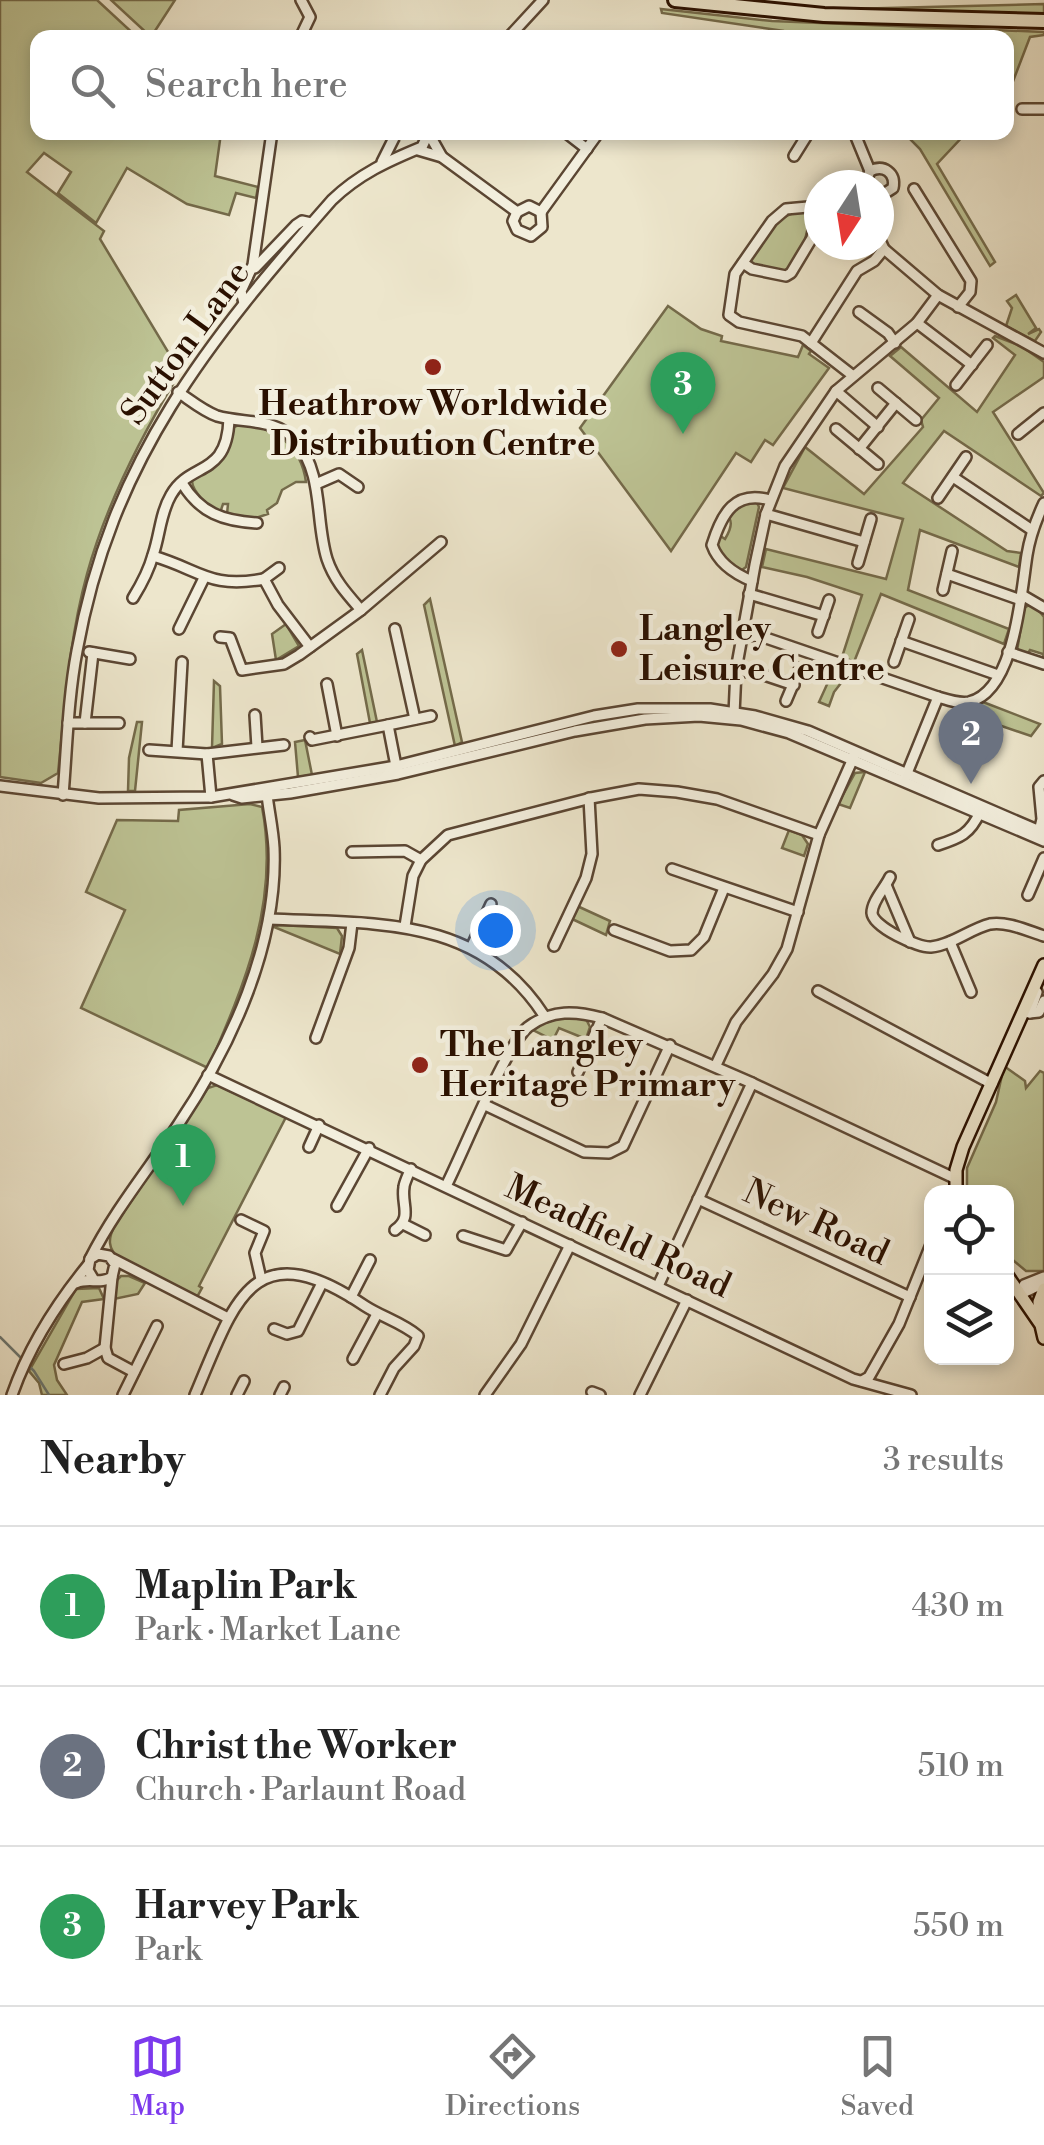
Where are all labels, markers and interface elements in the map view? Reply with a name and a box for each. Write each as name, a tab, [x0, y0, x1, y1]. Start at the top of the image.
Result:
search box	[30, 30, 1014, 140]
icon: search	[65, 58, 120, 113]
text: Search here	[145, 62, 348, 109]
north arrow	[804, 170, 894, 260]
street label: Sutton Lane	[112, 253, 260, 433]
pin: 3	[650, 352, 716, 434]
marker: Heathrow Worldwide Distribution Centre	[422, 356, 444, 378]
place label: Heathrow Worldwide Distribution Centre	[258, 383, 608, 466]
place label: Langley Leisure Centre	[639, 608, 885, 691]
marker: Langley Leisure Centre	[608, 638, 630, 660]
pin: 2	[938, 702, 1004, 784]
your location	[470, 905, 521, 956]
place label: The Langley Heritage Primary	[440, 1024, 736, 1107]
marker: The Langley Heritage Primary	[409, 1054, 431, 1076]
pin: 1	[150, 1124, 216, 1206]
street label: Meadfield Road	[498, 1166, 738, 1308]
street label: New Road	[736, 1171, 896, 1275]
map controls	[924, 1185, 1014, 1365]
button: locate	[924, 1185, 1014, 1275]
button: layers	[924, 1275, 1014, 1365]
text: Nearby	[40, 1434, 185, 1487]
text: 3 results	[883, 1440, 1004, 1480]
text: Maplin Park	[135, 1563, 356, 1610]
text: 1	[65, 1586, 80, 1626]
text: 430 m	[911, 1586, 1004, 1626]
text: Park · Market Lane	[135, 1610, 401, 1650]
text: Christ the Worker	[135, 1723, 457, 1770]
text: 2	[62, 1746, 83, 1786]
text: 510 m	[918, 1746, 1004, 1786]
text: Church · Parlaunt Road	[135, 1770, 466, 1810]
text: Harvey Park	[135, 1883, 359, 1930]
text: 3	[63, 1906, 82, 1946]
text: 550 m	[913, 1906, 1004, 1946]
text: Park	[135, 1930, 202, 1970]
tab: Map	[130, 2029, 185, 2124]
tab: Directions	[445, 2029, 580, 2124]
tab: Saved	[840, 2029, 914, 2124]

